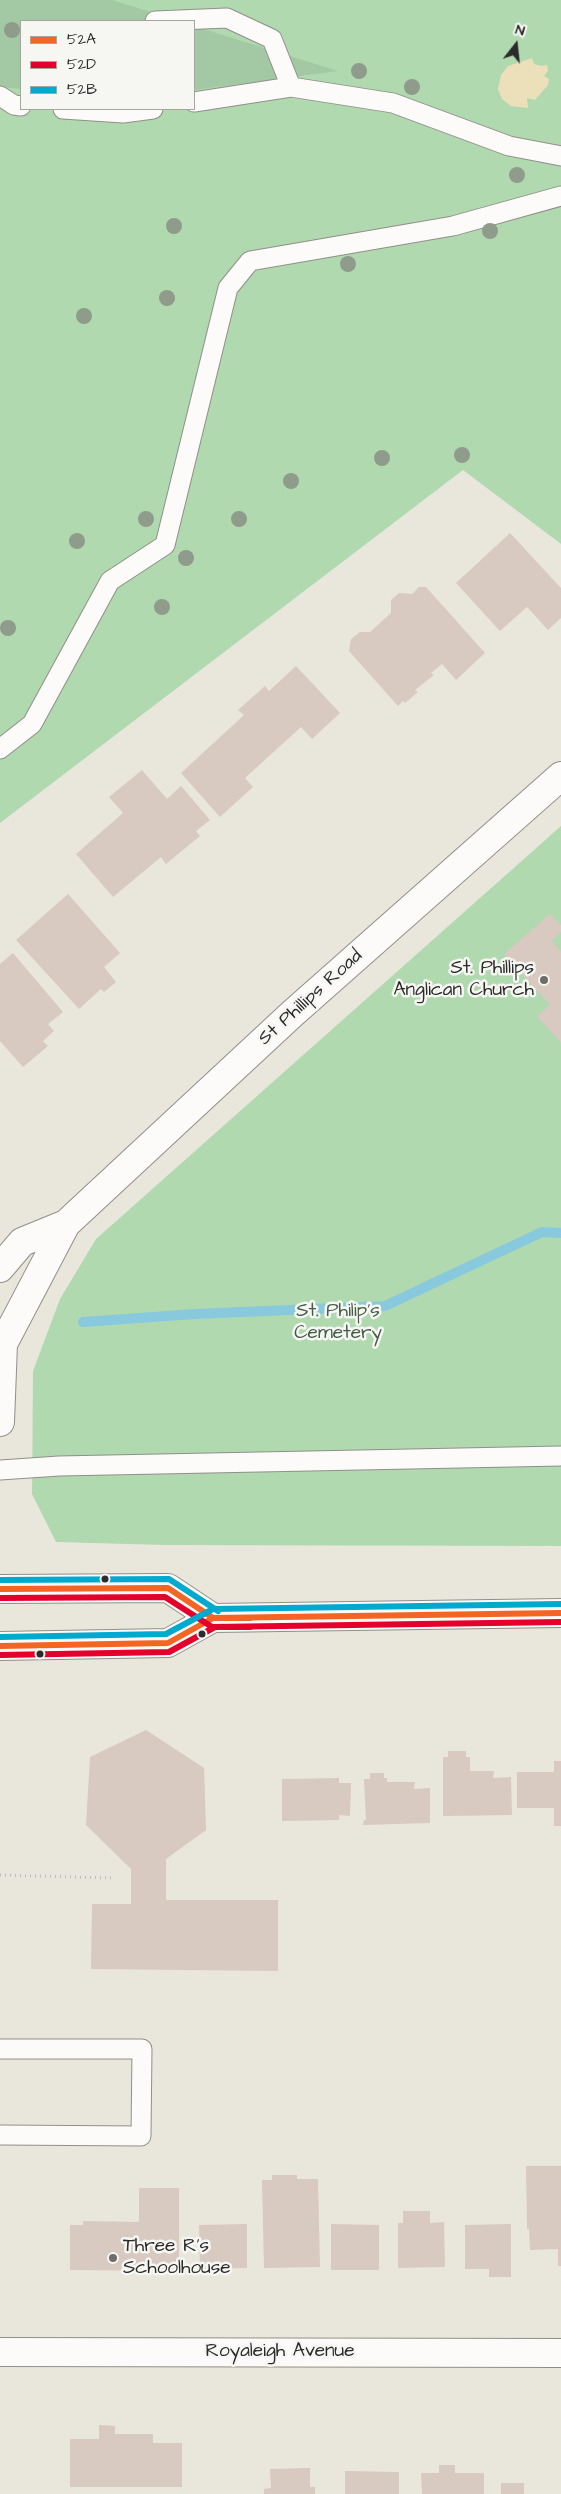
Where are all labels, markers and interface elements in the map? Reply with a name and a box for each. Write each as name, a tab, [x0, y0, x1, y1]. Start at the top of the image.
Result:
legend	[20, 20, 195, 110]
north arrow	[491, 20, 541, 70]
text: N	[513, 20, 527, 41]
text: 52A	[67, 29, 96, 50]
text: 52D	[67, 54, 96, 75]
text: 52B	[67, 79, 97, 100]
street label: St Phillips Road	[254, 945, 368, 1051]
place label: St. Phillips Anglican Church	[393, 958, 534, 1002]
marker: St. Phillips Anglican Church	[538, 974, 550, 986]
park label: St. Philip's Cemetery	[294, 1301, 382, 1345]
unlabelled marker	[100, 1574, 110, 1584]
unlabelled marker	[197, 1629, 207, 1639]
unlabelled marker	[35, 1649, 45, 1659]
place label: Three R's Schoolhouse	[123, 2236, 231, 2280]
marker: Three R's Schoolhouse	[107, 2252, 119, 2264]
street label: Royaleigh Avenue	[205, 2341, 355, 2363]

